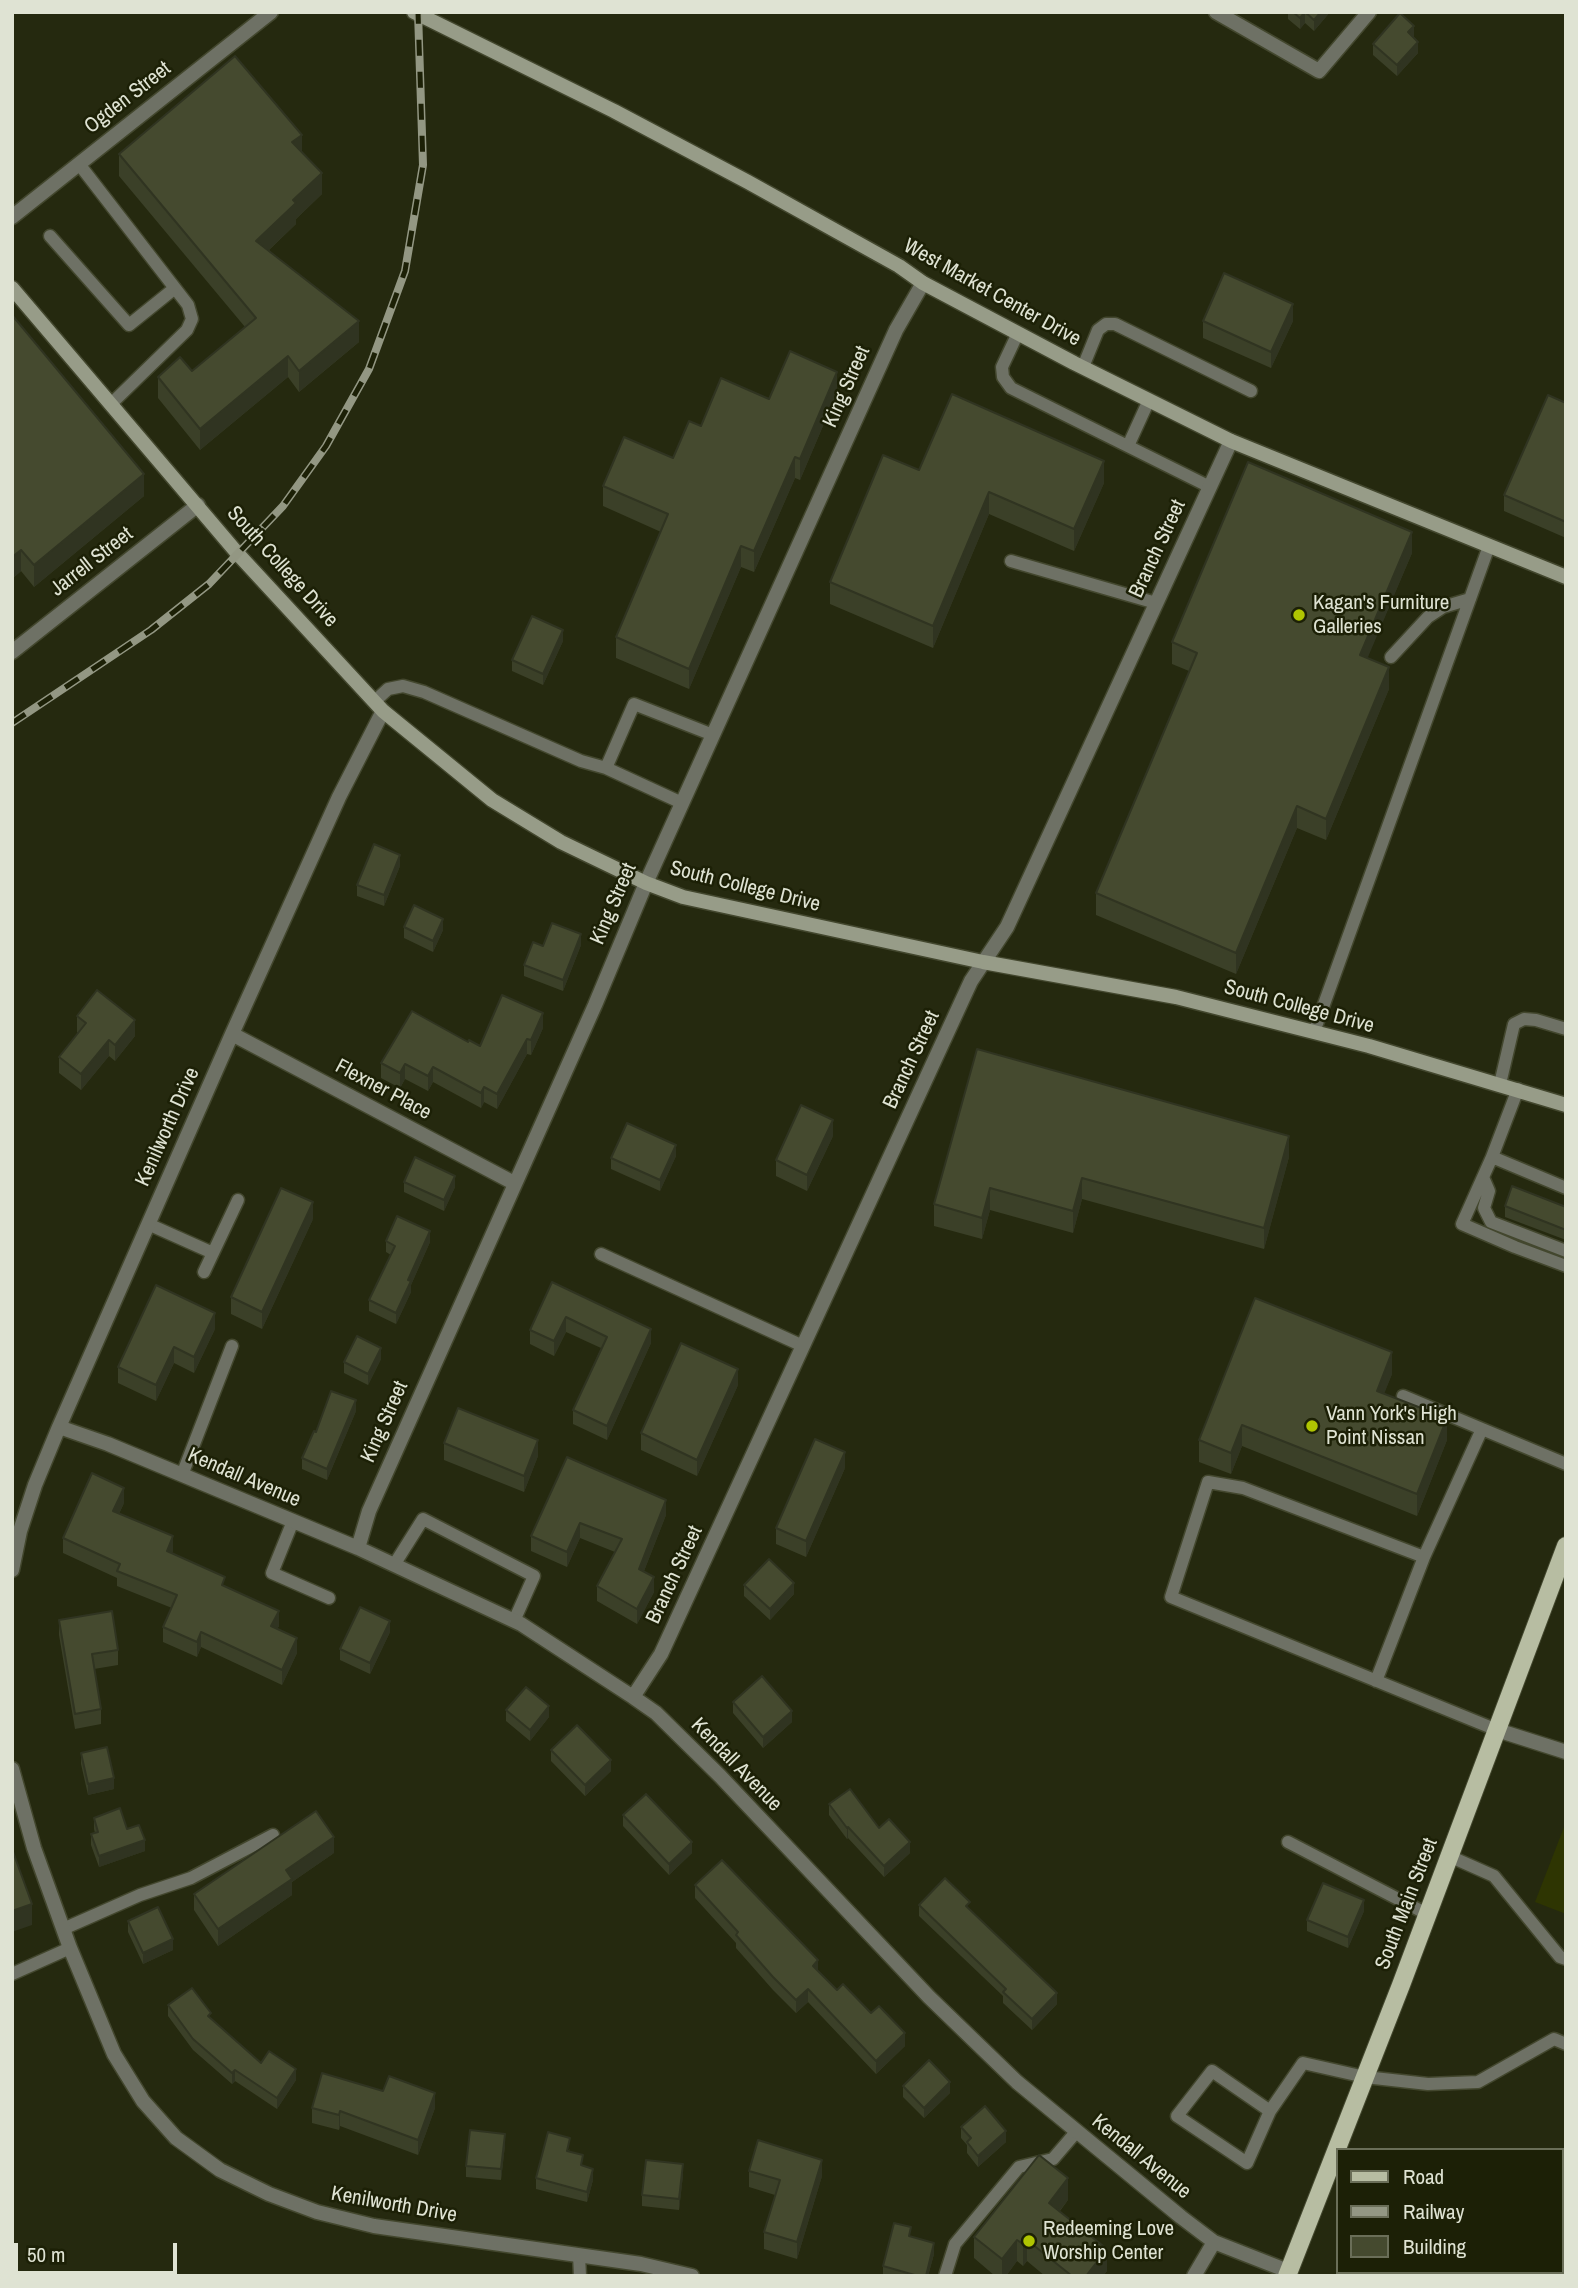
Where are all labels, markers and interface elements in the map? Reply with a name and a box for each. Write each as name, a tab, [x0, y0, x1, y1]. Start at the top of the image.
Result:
street label: Ogden Street	[80, 57, 176, 139]
street label: West Market Center Drive	[899, 234, 1085, 352]
street label: King Street	[818, 343, 876, 431]
street label: Branch Street	[1124, 496, 1192, 602]
street label: South College Drive	[221, 501, 343, 633]
street label: Jarrell Street	[46, 522, 138, 602]
place label: Kagan's Furniture Galleries	[1313, 590, 1449, 640]
marker: Kagan's Furniture Galleries	[1291, 607, 1307, 623]
street label: South College Drive	[667, 856, 823, 918]
street label: King Street	[586, 859, 642, 949]
street label: South College Drive	[1221, 975, 1377, 1039]
street label: Branch Street	[878, 1007, 946, 1113]
street label: Flexner Place	[331, 1054, 435, 1126]
street label: Kenilworth Drive	[131, 1064, 205, 1190]
street label: King Street	[356, 1378, 414, 1466]
place label: Vann York's High Point Nissan	[1326, 1401, 1457, 1451]
marker: Vann York's High Point Nissan	[1304, 1418, 1320, 1434]
street label: Kendall Avenue	[184, 1443, 304, 1513]
street label: Branch Street	[641, 1522, 709, 1628]
street label: Kendall Avenue	[685, 1713, 787, 1817]
street label: South Main Street	[1370, 1835, 1444, 1973]
street label: Kendall Avenue	[1086, 2109, 1196, 2205]
legend	[1336, 2148, 1564, 2274]
text: Road	[1403, 2162, 1444, 2191]
street label: Kenilworth Drive	[329, 2182, 459, 2228]
text: Railway	[1403, 2197, 1464, 2226]
place label: Redeeming Love Worship Center	[1043, 2216, 1174, 2266]
scale bar	[18, 2228, 180, 2272]
text: Building	[1403, 2232, 1466, 2261]
marker: Redeeming Love Worship Center	[1021, 2233, 1037, 2249]
text: 50 m	[27, 2240, 65, 2269]

